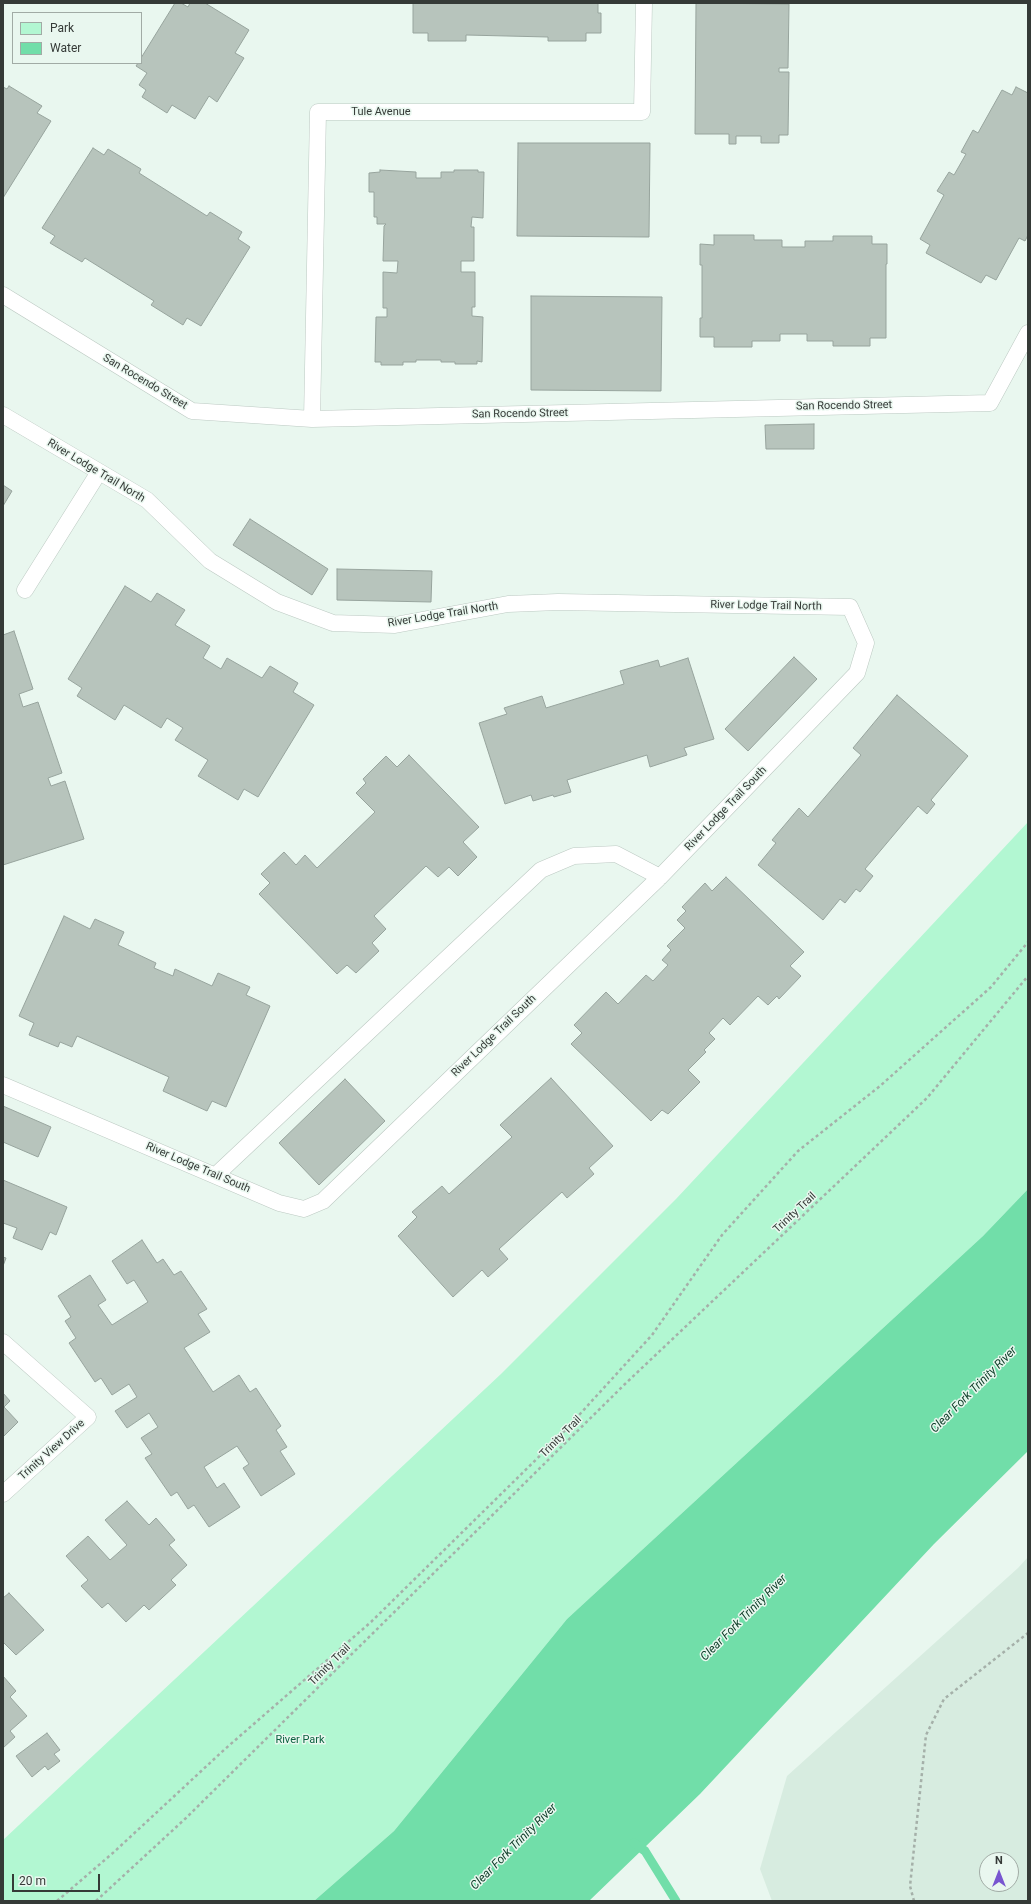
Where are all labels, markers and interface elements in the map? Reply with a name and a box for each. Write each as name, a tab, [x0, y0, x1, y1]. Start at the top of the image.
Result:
legend	[12, 12, 142, 64]
text: Park	[50, 21, 74, 35]
text: Water	[50, 41, 81, 55]
street label: Tule Avenue	[351, 105, 411, 119]
street label: San Rocendo Street	[100, 352, 190, 412]
street label: San Rocendo Street	[796, 399, 892, 413]
street label: San Rocendo Street	[472, 407, 568, 421]
street label: River Lodge Trail North	[45, 437, 147, 505]
street label: River Lodge Trail North	[710, 598, 822, 614]
street label: River Lodge Trail North	[387, 600, 499, 630]
street label: River Lodge Trail South	[682, 764, 770, 854]
street label: River Lodge Trail South	[449, 992, 539, 1080]
street label: River Lodge Trail South	[144, 1140, 252, 1196]
street label: Trinity Trail	[771, 1190, 819, 1236]
water label: Clear Fork Trinity River	[928, 1344, 1020, 1436]
street label: Trinity Trail	[537, 1413, 585, 1461]
street label: Trinity View Drive	[16, 1417, 88, 1483]
water label: Clear Fork Trinity River	[698, 1572, 790, 1664]
street label: Trinity Trail	[306, 1641, 354, 1689]
park label: River Park	[275, 1733, 325, 1747]
water label: Clear Fork Trinity River	[468, 1801, 560, 1893]
north arrow	[979, 1852, 1019, 1892]
text: N	[995, 1854, 1003, 1867]
scale bar	[14, 1866, 102, 1892]
text: 20 m	[19, 1874, 46, 1888]

